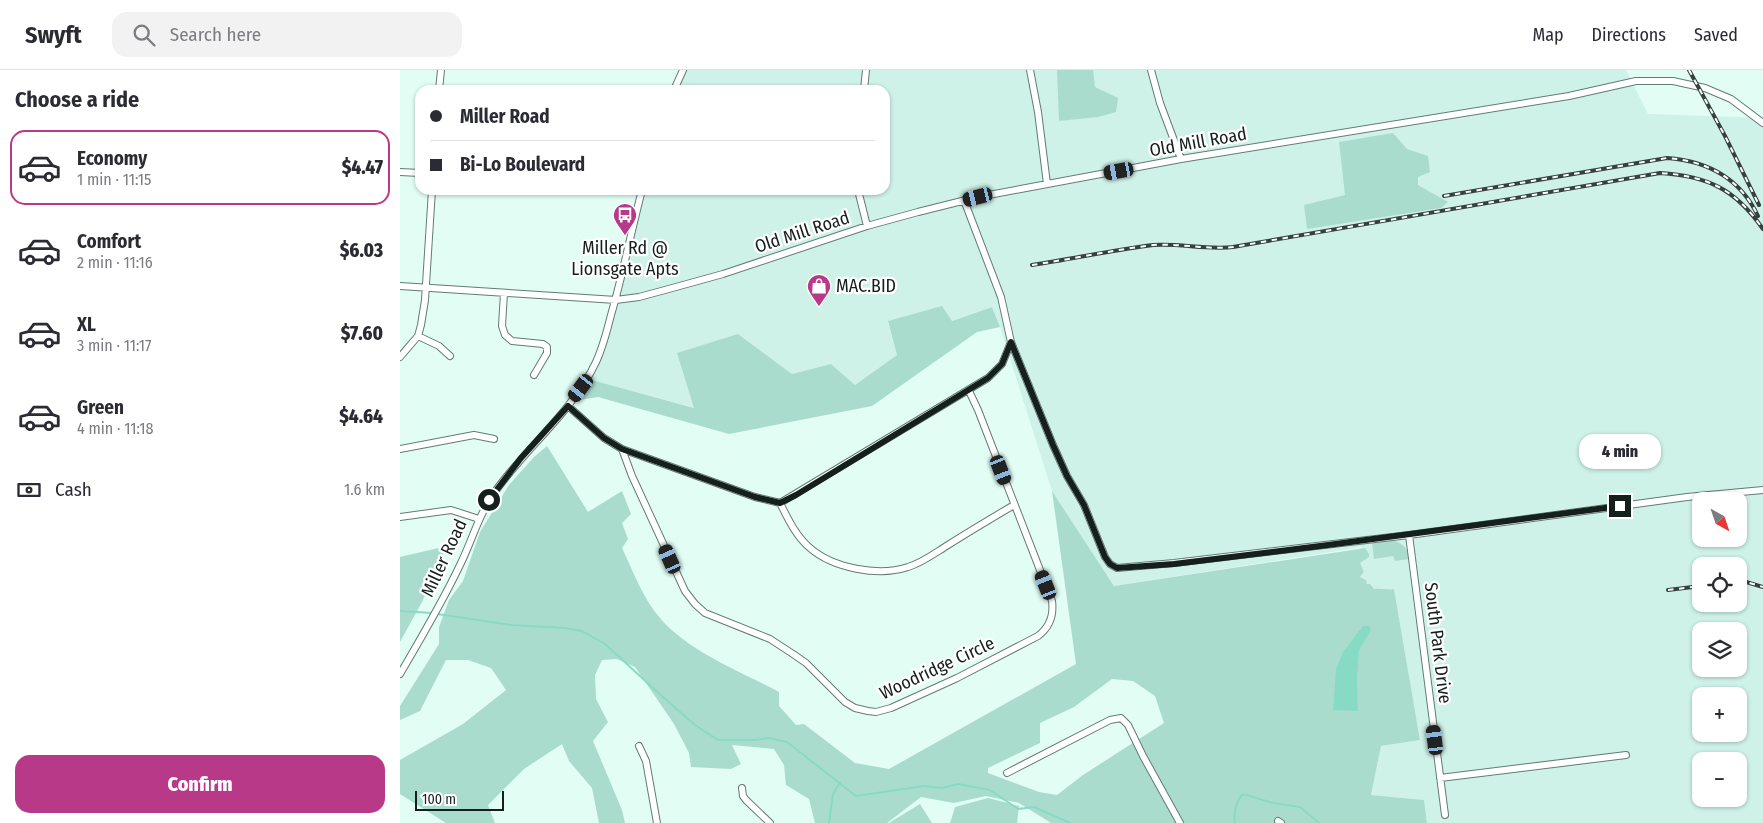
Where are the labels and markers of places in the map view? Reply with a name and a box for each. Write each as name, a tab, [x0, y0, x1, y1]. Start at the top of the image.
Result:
bus stop icon: Miller Rd @ Lionsgate Apts	[612, 202, 638, 236]
place label: Miller Rd @ Lionsgate Apts	[571, 237, 679, 280]
shop icon: MAC.BID	[806, 273, 832, 307]
place label: MAC.BID	[836, 275, 896, 297]

